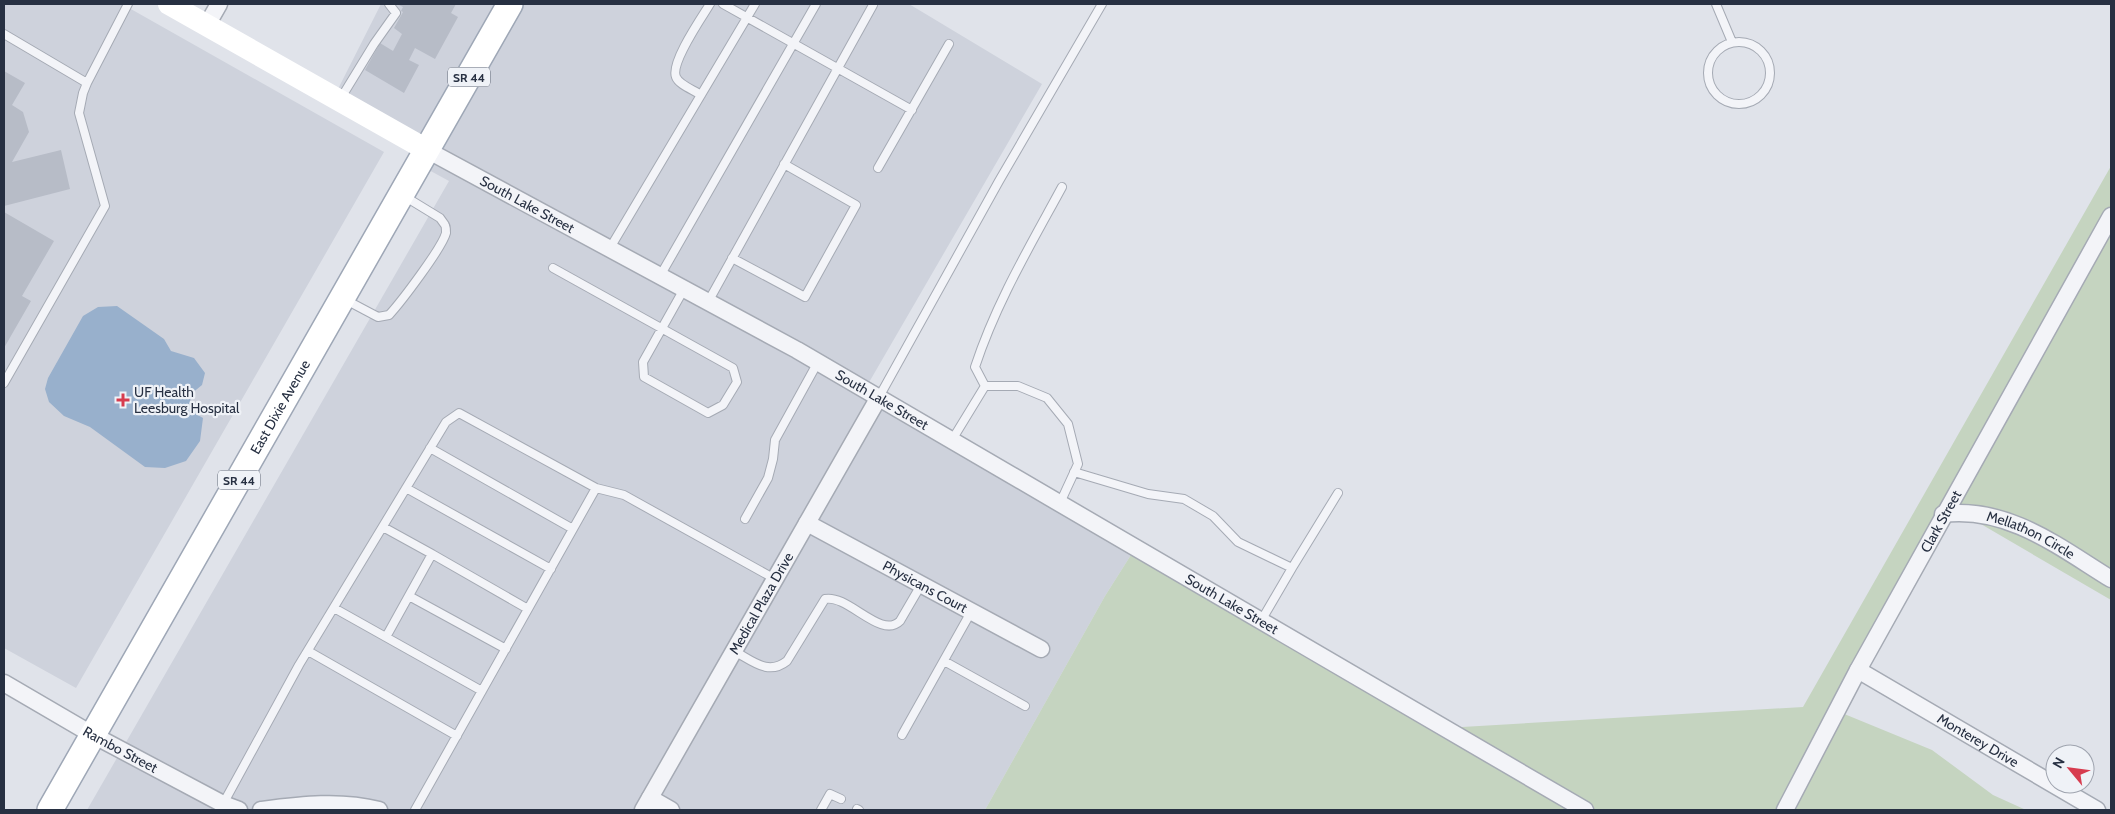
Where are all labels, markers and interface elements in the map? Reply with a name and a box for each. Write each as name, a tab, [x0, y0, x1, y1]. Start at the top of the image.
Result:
road number: SR 44	[448, 68, 490, 86]
street label: South Lake Street	[477, 171, 578, 237]
street label: East Dixie Avenue	[246, 357, 314, 457]
street label: South Lake Street	[832, 365, 932, 434]
place label: UF Health Leesburg Hospital	[134, 383, 240, 417]
marker: UF Health Leesburg Hospital	[116, 393, 130, 407]
road number: SR 44	[218, 470, 260, 490]
street label: Clark Street	[1916, 487, 1965, 556]
street label: Mellathon Circle	[1985, 507, 2078, 563]
street label: Medical Plaza Drive	[725, 549, 797, 658]
street label: Physicans Court	[879, 556, 971, 617]
street label: South Lake Street	[1182, 570, 1282, 638]
street label: Monterey Drive	[1934, 709, 2022, 771]
street label: Rambo Street	[80, 722, 161, 777]
north arrow	[2045, 744, 2095, 794]
text: N	[2048, 754, 2069, 771]

